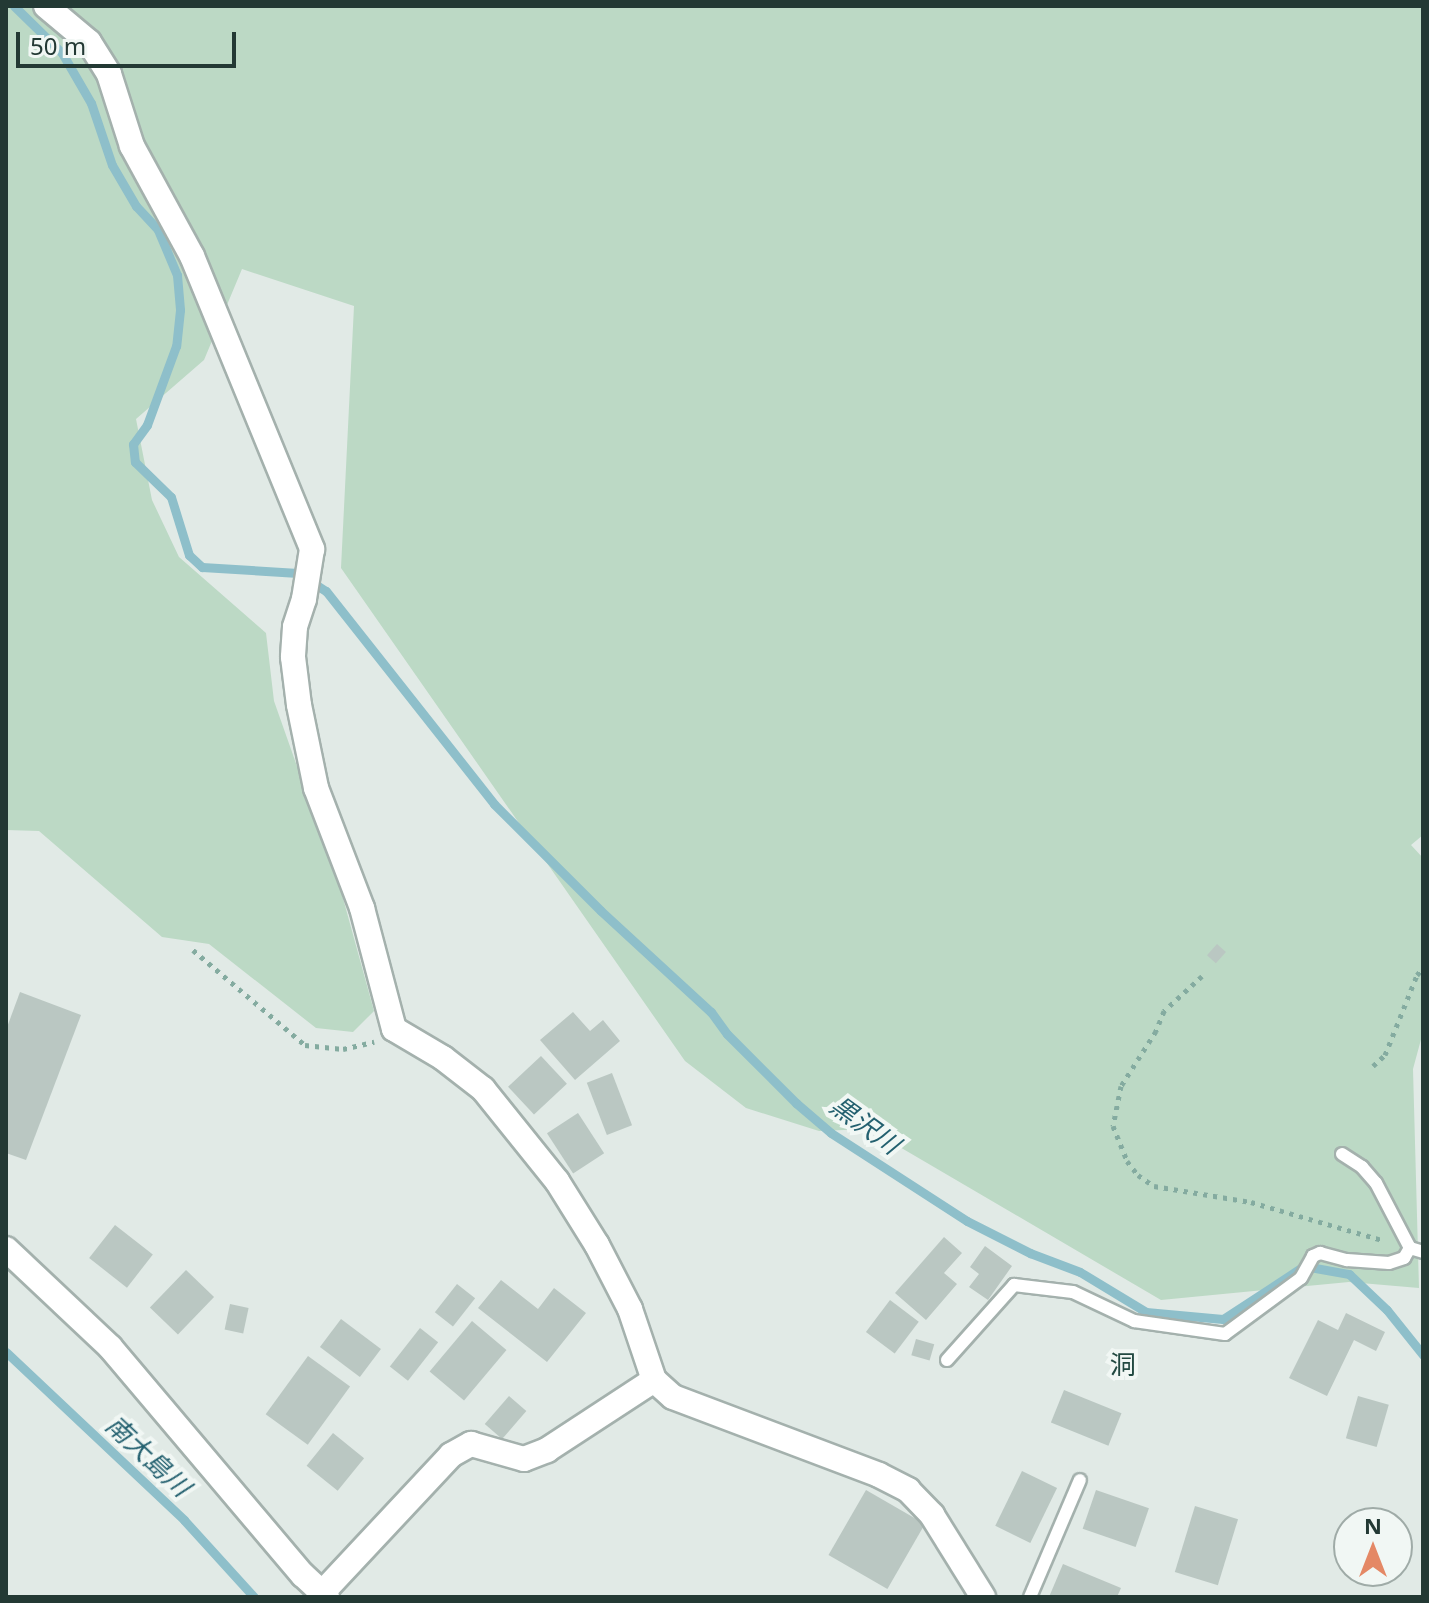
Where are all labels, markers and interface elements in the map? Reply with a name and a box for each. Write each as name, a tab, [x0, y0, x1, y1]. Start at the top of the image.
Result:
scale bar	[20, 16, 240, 66]
text: 50 m	[30, 29, 86, 62]
water label: 黒沢川	[824, 1089, 906, 1161]
district label: 洞	[1110, 1349, 1136, 1381]
water label: 南大島川	[99, 1409, 197, 1503]
north arrow	[1333, 1507, 1413, 1587]
text: N	[1364, 1510, 1382, 1540]

